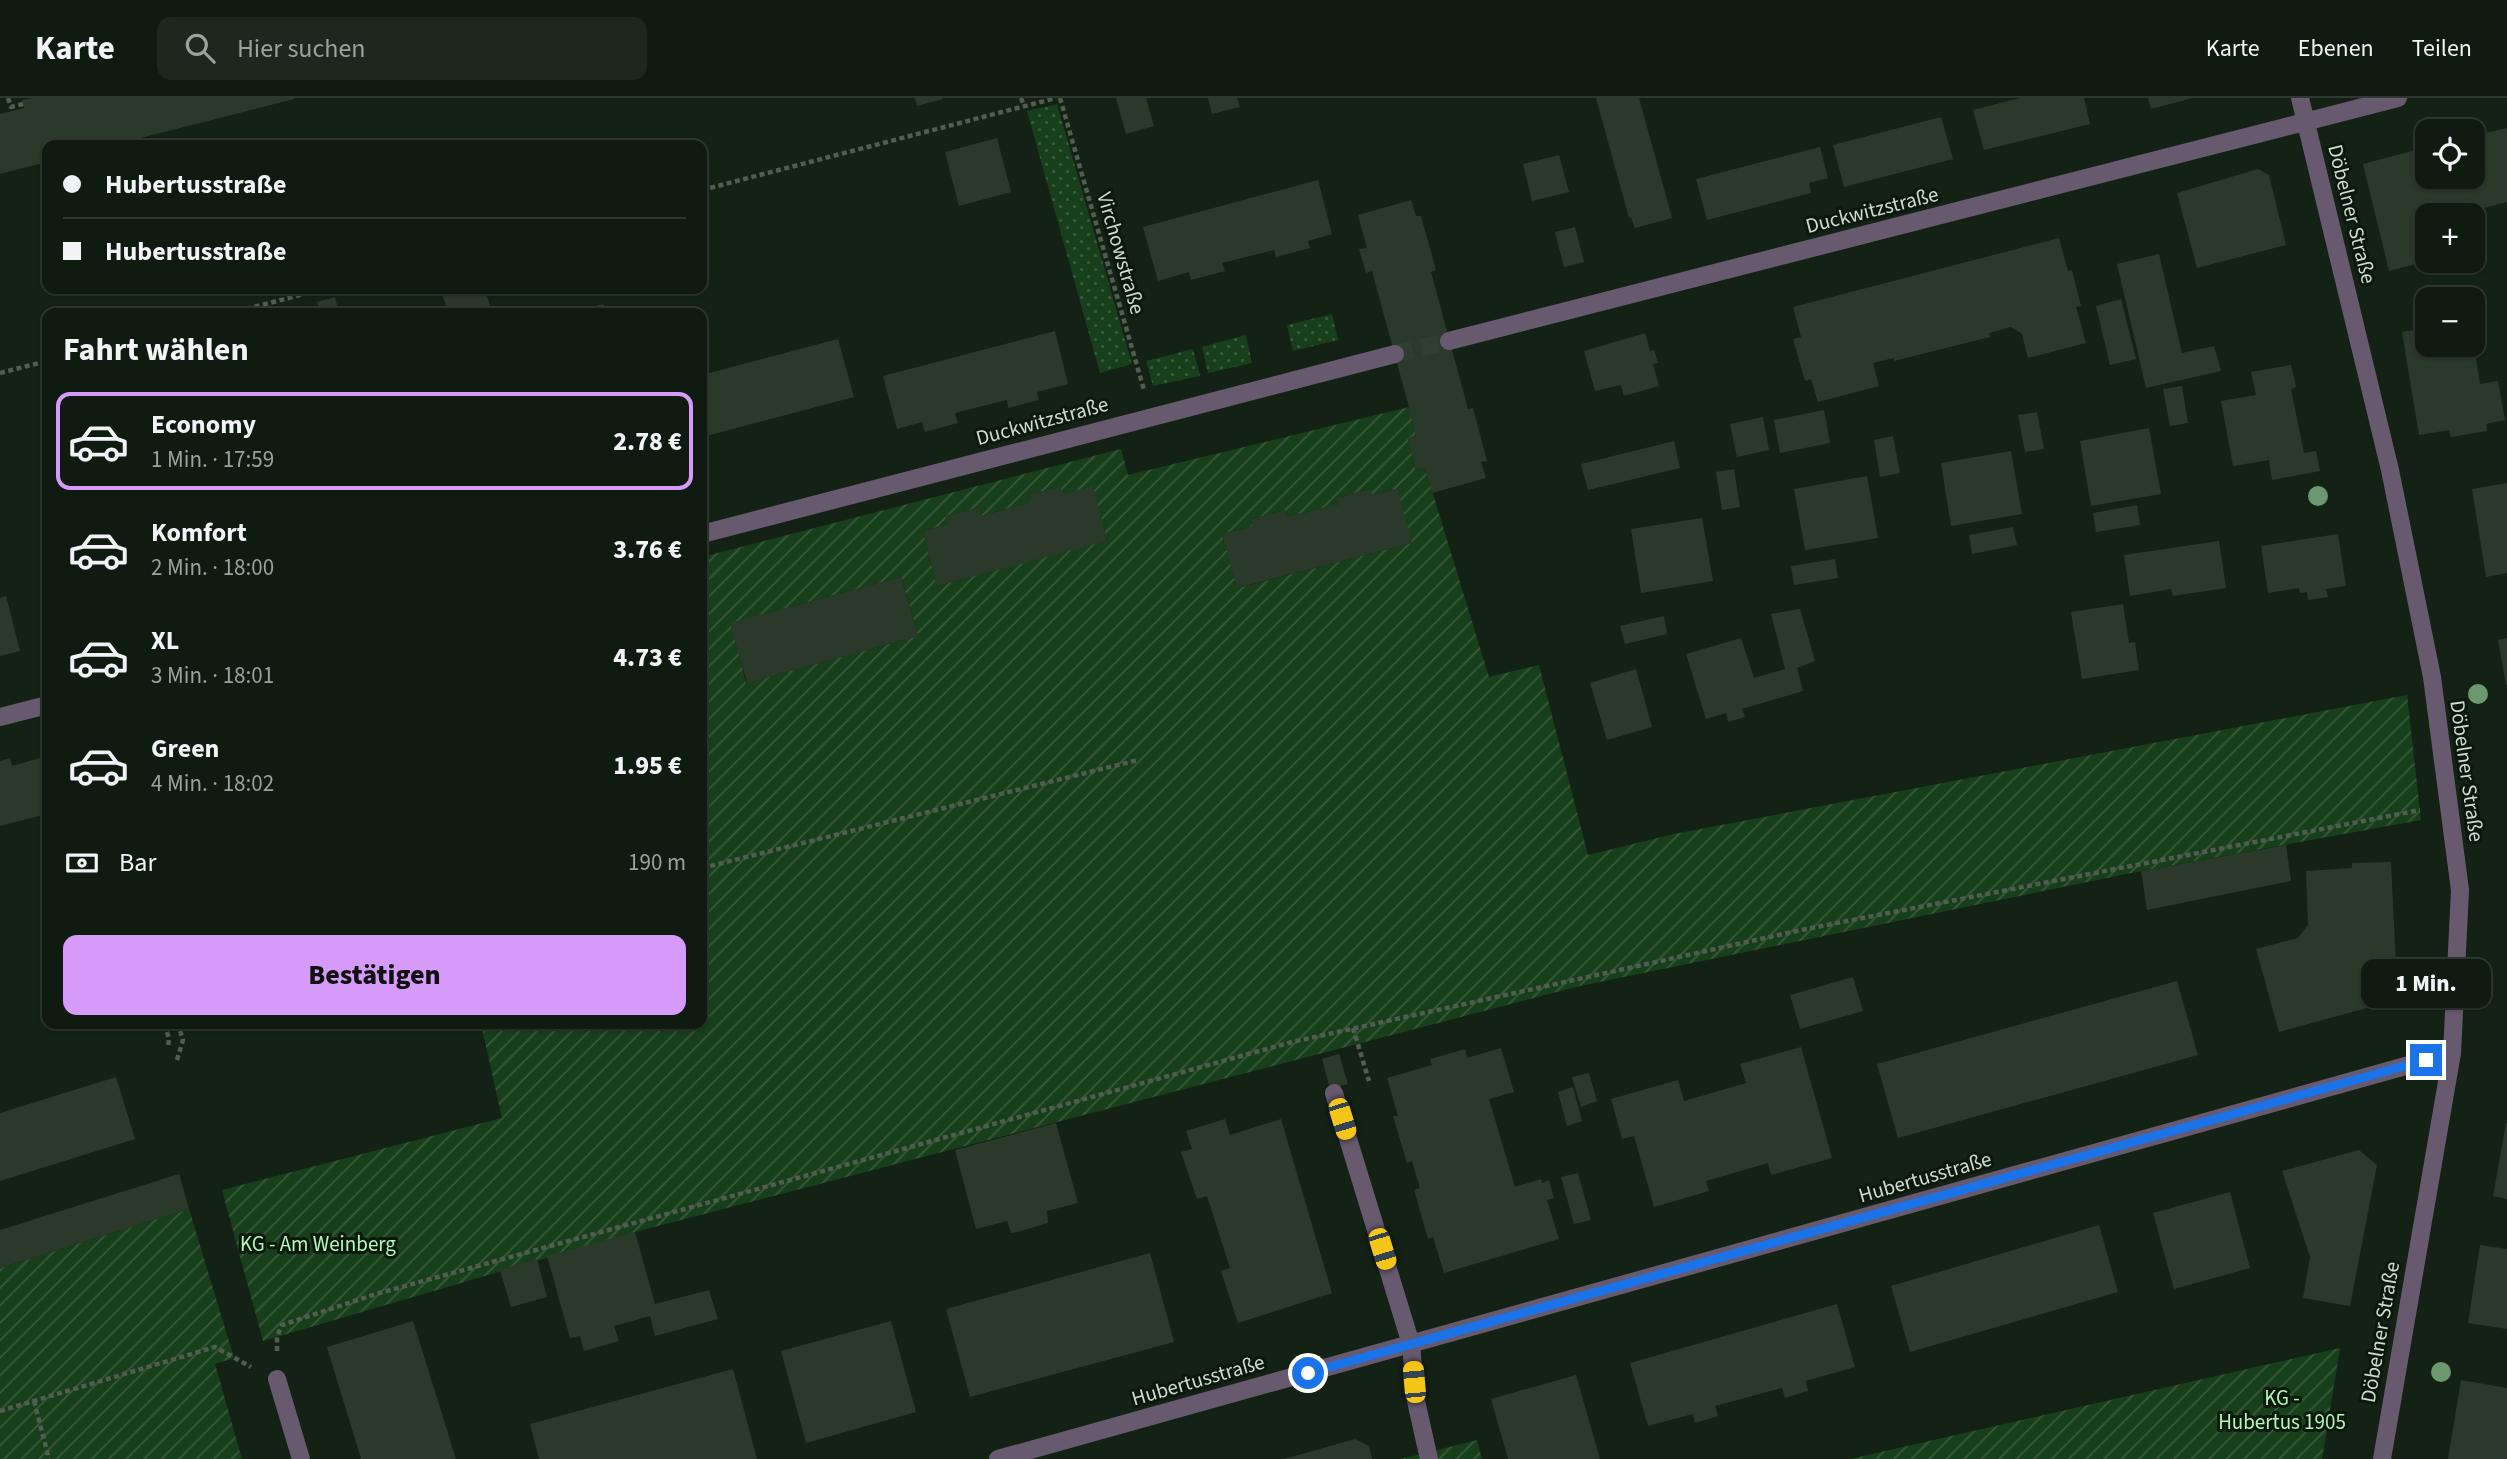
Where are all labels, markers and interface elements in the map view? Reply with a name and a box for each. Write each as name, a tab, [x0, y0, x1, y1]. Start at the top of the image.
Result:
search box	[157, 17, 647, 80]
text: Karte	[35, 25, 115, 72]
icon: search	[181, 29, 219, 67]
text: Hier suchen	[237, 30, 366, 67]
text: Karte	[2206, 31, 2260, 66]
text: Ebenen	[2298, 31, 2374, 66]
text: Teilen	[2412, 31, 2472, 66]
map controls	[2415, 119, 2485, 357]
button: locate	[2415, 119, 2485, 189]
street label: Döbelner Straße	[2320, 141, 2384, 287]
text: Hubertusstraße	[105, 166, 286, 203]
street label: Duckwitzstraße	[1802, 179, 1942, 241]
street label: Virchowstraße	[1089, 188, 1153, 318]
button: +	[2415, 203, 2485, 273]
text: Hubertusstraße	[105, 233, 286, 270]
button: −	[2415, 287, 2485, 357]
text: Fahrt wählen	[63, 327, 249, 373]
street label: Duckwitzstraße	[972, 389, 1112, 453]
text: Economy	[151, 406, 256, 443]
icon: car	[67, 410, 130, 473]
text: 2.78 €	[613, 423, 682, 460]
text: 1 Min. · 17:59	[151, 443, 274, 476]
text: Komfort	[151, 514, 247, 551]
icon: car	[67, 518, 130, 581]
text: 3.76 €	[613, 531, 682, 568]
text: 2 Min. · 18:00	[151, 551, 274, 584]
text: XL	[151, 622, 179, 659]
icon: car	[67, 626, 130, 689]
text: 4.73 €	[613, 639, 682, 676]
text: 3 Min. · 18:01	[151, 659, 274, 692]
street label: Döbelner Straße	[2442, 698, 2492, 844]
text: Green	[151, 730, 219, 767]
icon: car	[67, 734, 130, 797]
text: 1.95 €	[613, 747, 682, 784]
text: 4 Min. · 18:02	[151, 767, 274, 800]
icon: cash	[63, 844, 101, 882]
text: Bar	[119, 844, 156, 881]
text: 190 m	[628, 846, 686, 879]
button: Bestätigen	[63, 935, 686, 1015]
callout: 1 Min.	[2361, 958, 2491, 1007]
text: 1 Min.	[2395, 967, 2457, 1000]
route end	[2410, 1044, 2442, 1076]
car	[1326, 1096, 1359, 1142]
street label: Hubertusstraße	[1855, 1144, 1995, 1210]
car	[1366, 1226, 1399, 1272]
park label: KG - Am Weinberg	[240, 1229, 396, 1259]
street label: Döbelner Straße	[2353, 1259, 2407, 1405]
street label: Hubertusstraße	[1128, 1347, 1268, 1413]
route start	[1292, 1357, 1324, 1389]
car	[1402, 1360, 1427, 1404]
park label: KG - Hubertus 1905	[2218, 1383, 2346, 1437]

